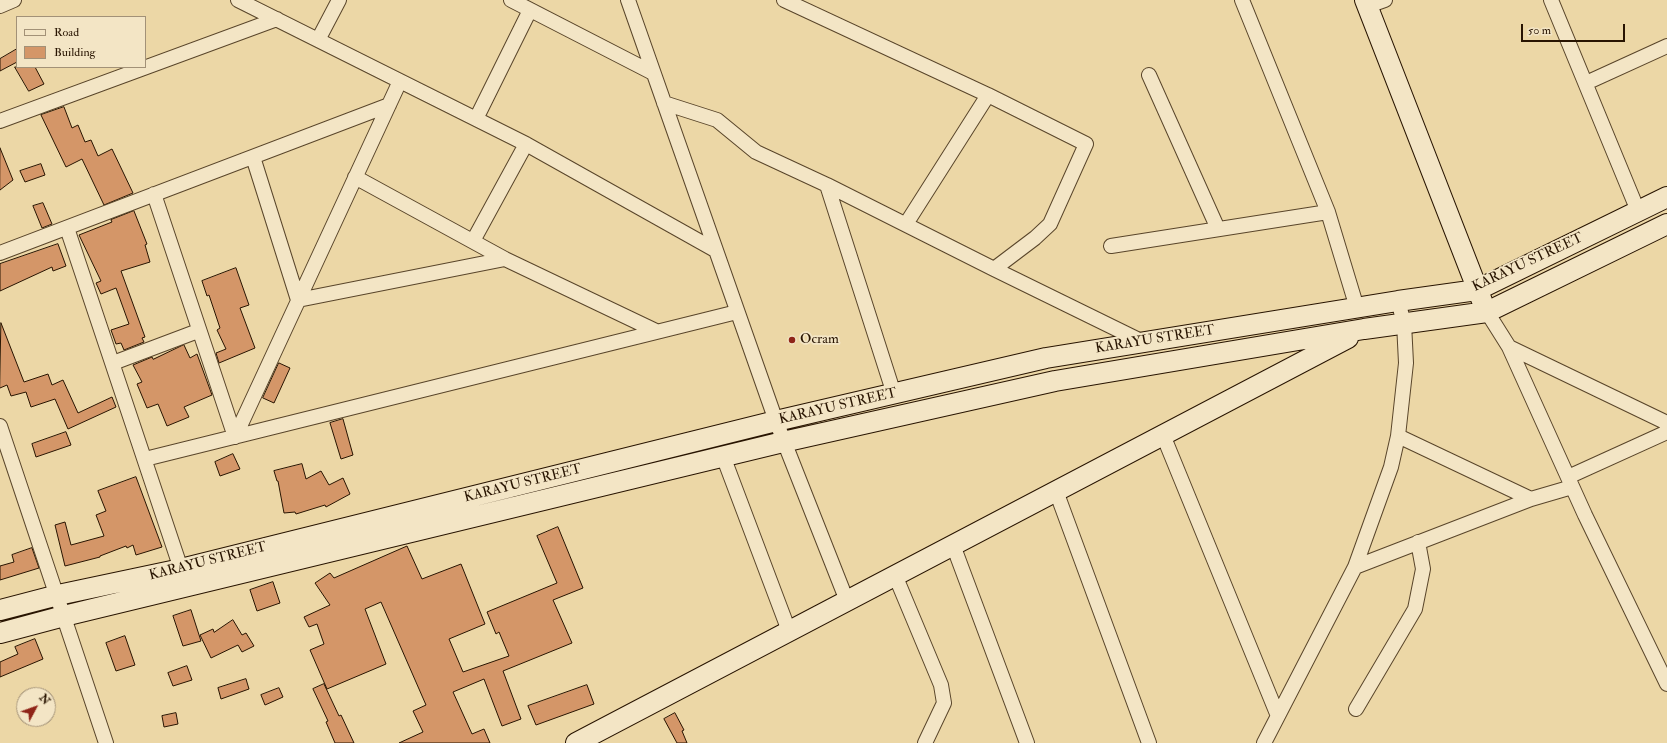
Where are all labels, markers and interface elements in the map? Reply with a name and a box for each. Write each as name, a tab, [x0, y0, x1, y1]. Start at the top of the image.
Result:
legend	[16, 16, 146, 68]
scale bar	[1523, 16, 1627, 42]
text: 50 m	[1528, 23, 1551, 38]
text: Road	[54, 25, 79, 40]
text: Building	[54, 45, 95, 60]
street label: KARAYU STREET	[1470, 230, 1586, 296]
street label: KARAYU STREET	[1094, 322, 1216, 358]
place label: Ocram	[800, 332, 839, 348]
marker: Ocram	[787, 335, 797, 345]
street label: KARAYU STREET	[777, 385, 899, 429]
street label: KARAYU STREET	[463, 461, 583, 507]
street label: KARAYU STREET	[148, 539, 268, 585]
north arrow	[16, 687, 56, 727]
text: N	[37, 691, 53, 707]

